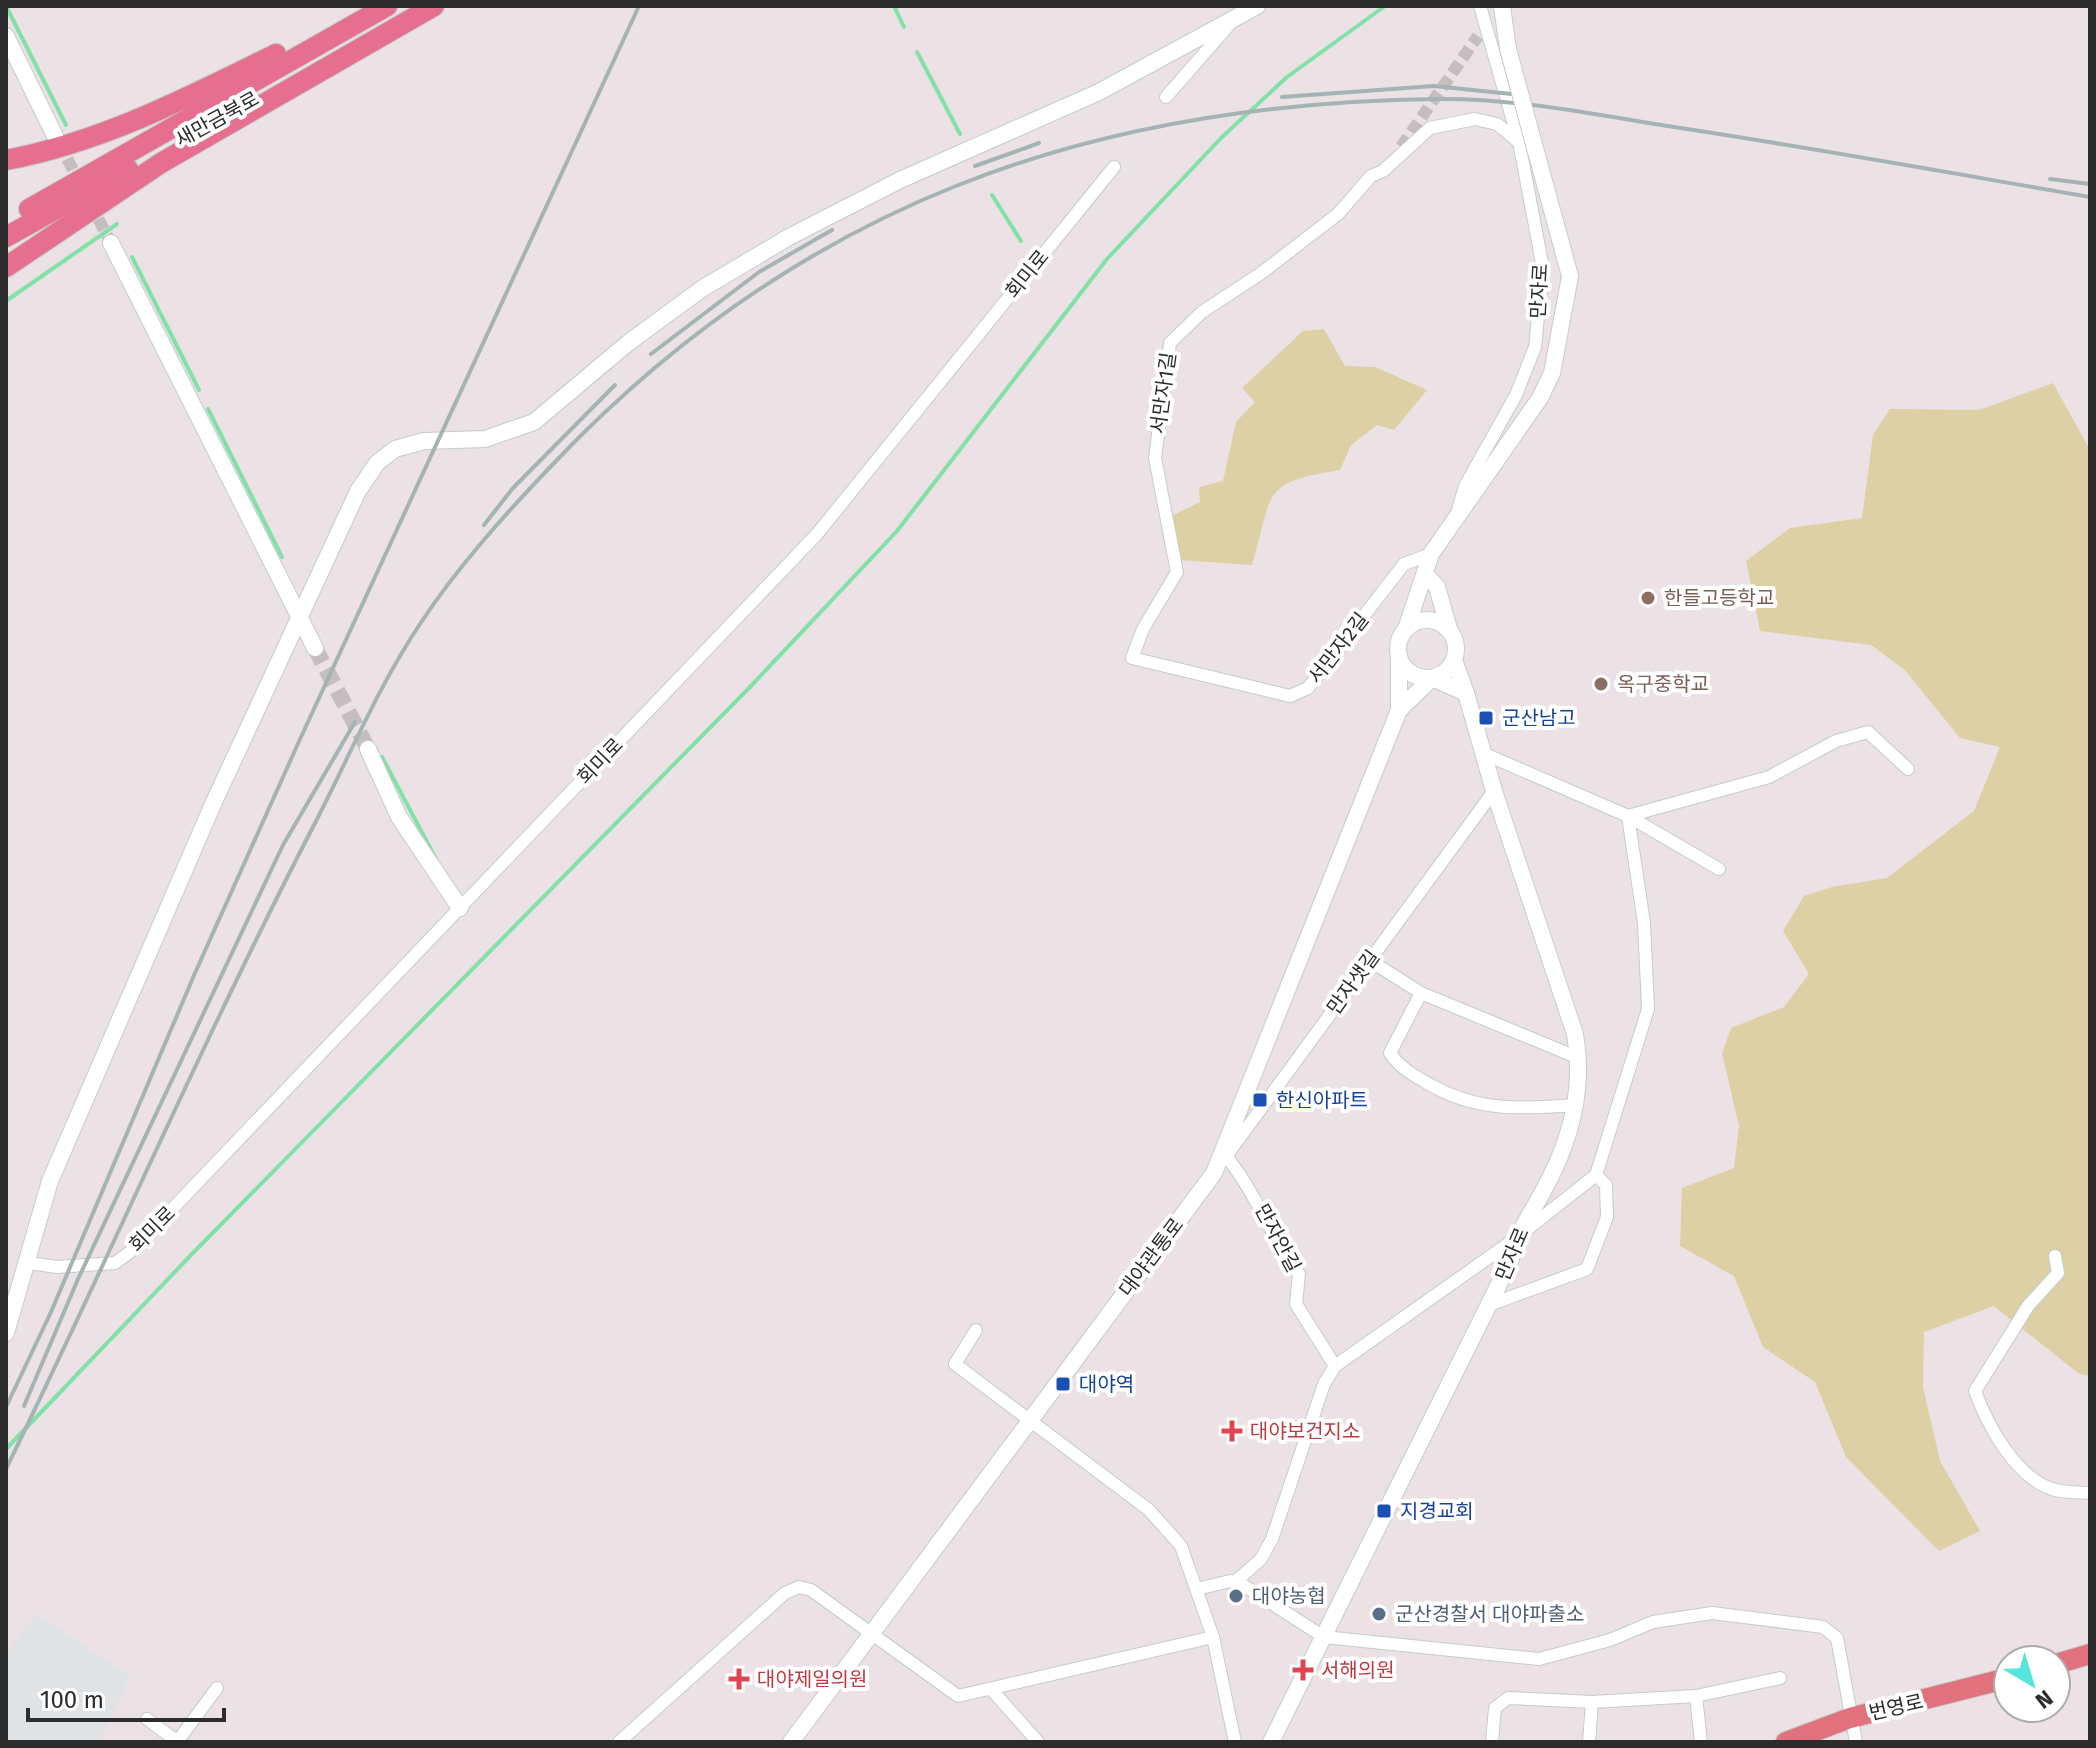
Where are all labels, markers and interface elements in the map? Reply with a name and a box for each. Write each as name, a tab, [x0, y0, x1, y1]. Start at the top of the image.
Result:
street label: 새만금북로	[171, 86, 263, 152]
street label: 회미로	[1000, 245, 1054, 303]
street label: 만자로	[1526, 263, 1552, 319]
street label: 서만자1길	[1145, 351, 1181, 435]
place label: 한들고등학교	[1664, 586, 1774, 610]
marker: 한들고등학교	[1639, 589, 1657, 607]
street label: 서만자2길	[1303, 608, 1373, 688]
place label: 옥구중학교	[1617, 672, 1709, 696]
marker: 옥구중학교	[1592, 675, 1610, 693]
place label: 군산남고	[1502, 706, 1576, 730]
marker: 군산남고	[1477, 709, 1495, 727]
street label: 회미로	[572, 733, 628, 789]
street label: 만자샛길	[1322, 945, 1384, 1019]
place label: 한신아파트	[1276, 1088, 1368, 1112]
marker: 한신아파트	[1251, 1091, 1269, 1109]
street label: 만자안길	[1250, 1200, 1306, 1276]
street label: 회미로	[124, 1201, 180, 1257]
street label: 대야관통로	[1114, 1213, 1188, 1301]
street label: 만자로	[1490, 1224, 1534, 1284]
place label: 대야역	[1079, 1372, 1134, 1396]
marker: 대야역	[1054, 1375, 1072, 1393]
place label: 대야보건지소	[1250, 1419, 1360, 1443]
marker: 대야보건지소	[1221, 1420, 1243, 1442]
place label: 지경교회	[1400, 1499, 1474, 1523]
marker: 지경교회	[1375, 1502, 1393, 1520]
place label: 대야농협	[1252, 1584, 1326, 1608]
marker: 대야농협	[1227, 1587, 1245, 1605]
place label: 군산경찰서 대야파출소	[1395, 1602, 1584, 1626]
marker: 군산경찰서 대야파출소	[1370, 1605, 1388, 1623]
north arrow	[1992, 1644, 2072, 1724]
place label: 서해의원	[1321, 1658, 1395, 1682]
marker: 서해의원	[1292, 1659, 1314, 1681]
place label: 대야제일의원	[757, 1667, 867, 1691]
marker: 대야제일의원	[728, 1668, 750, 1690]
scale bar	[28, 1672, 224, 1722]
text: N	[2030, 1684, 2058, 1714]
text: 100 m	[40, 1686, 104, 1714]
street label: 번영로	[1866, 1689, 1926, 1725]

